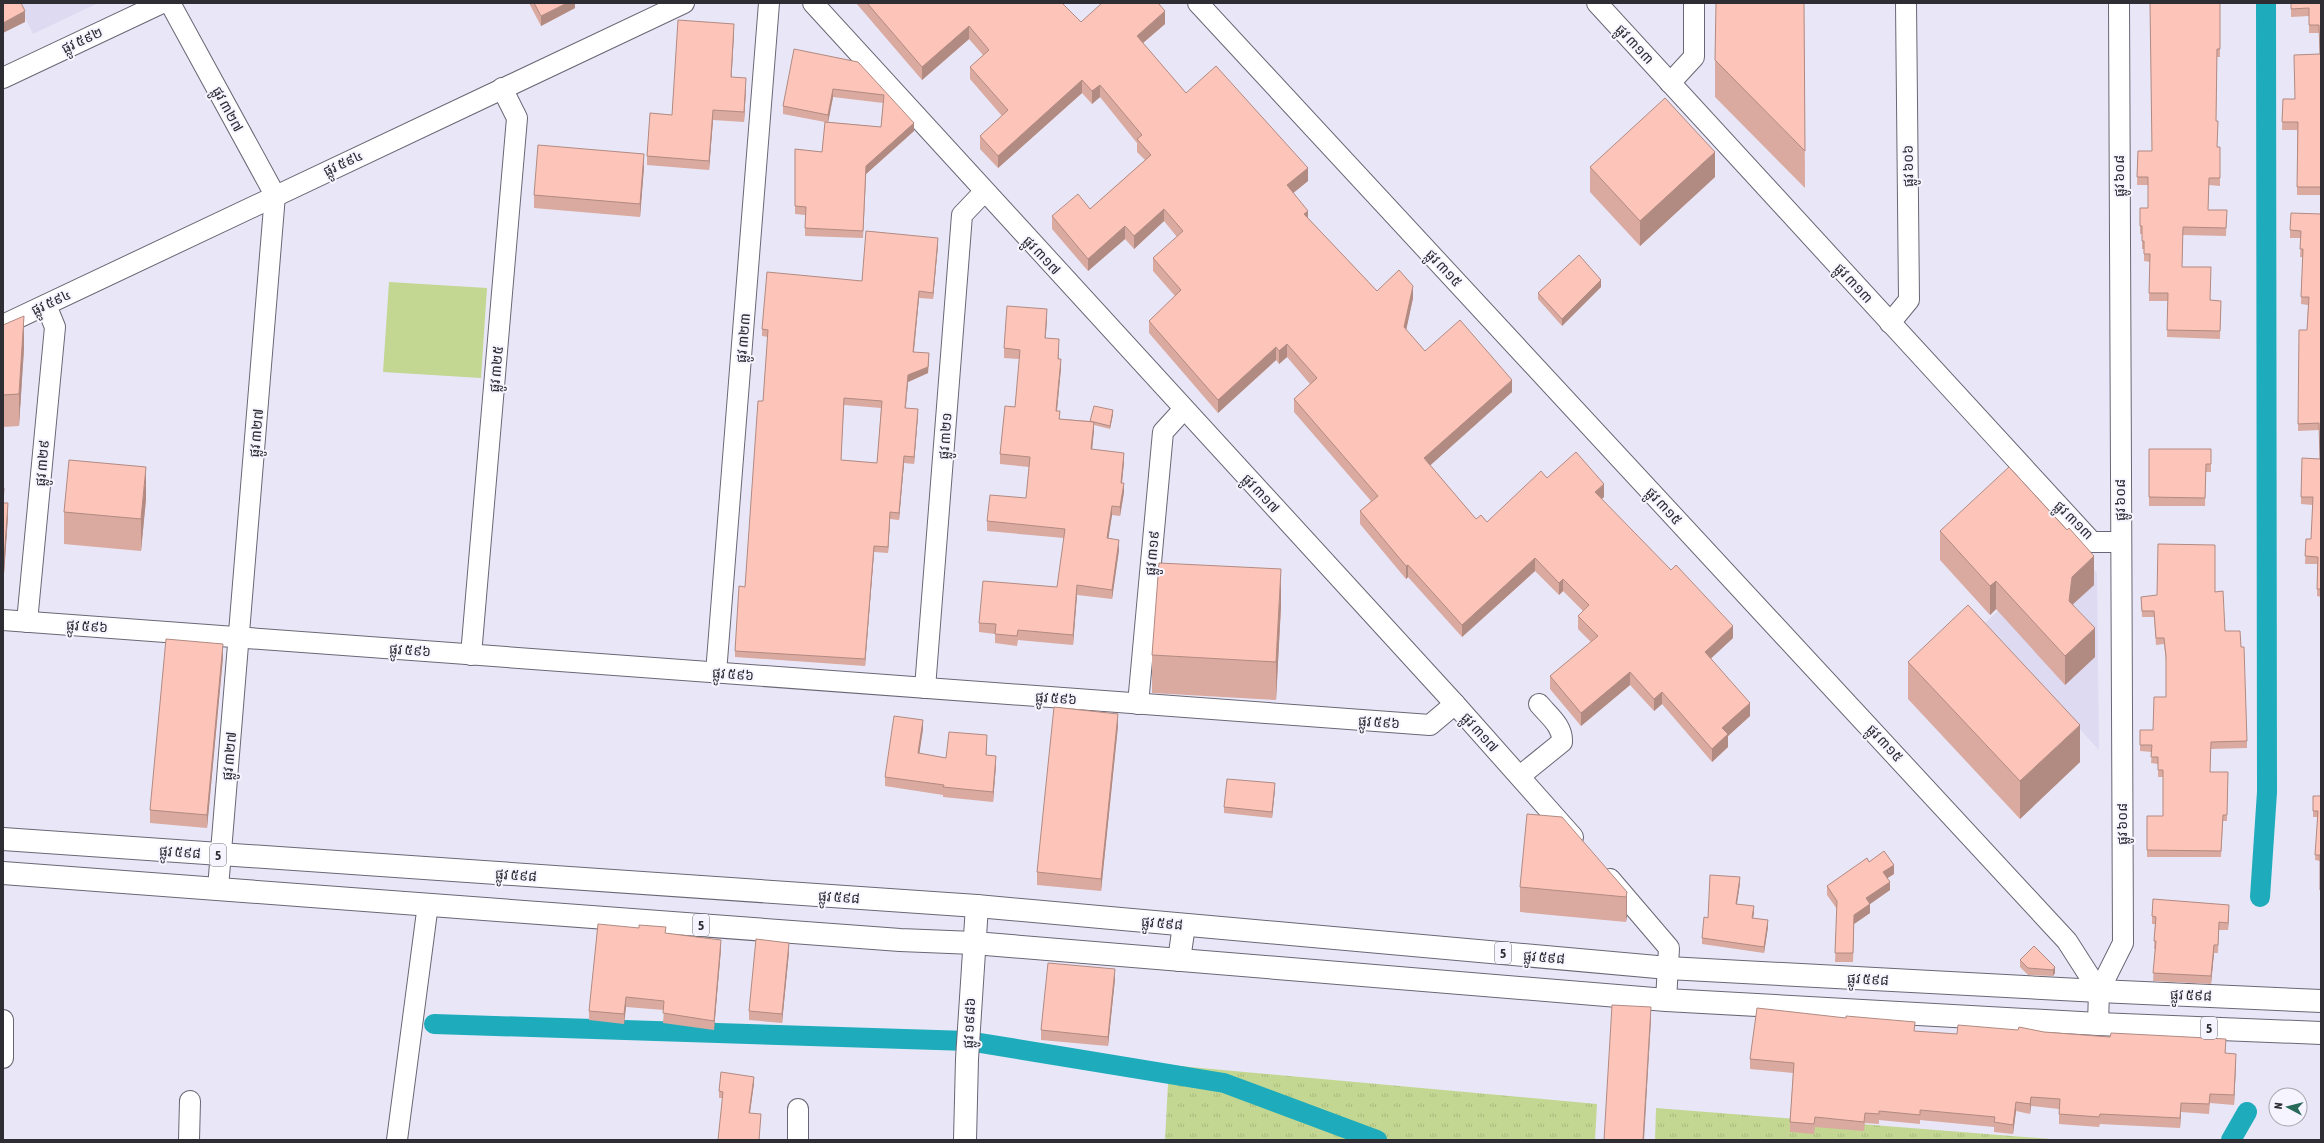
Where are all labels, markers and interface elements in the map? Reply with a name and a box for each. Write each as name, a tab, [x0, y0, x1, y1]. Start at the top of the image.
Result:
street label: ផ្លូវ ៣១៣	[1610, 21, 1657, 70]
street label: ផ្លូវ ៥៩២	[59, 24, 107, 60]
street label: ផ្លូវ ៣២៧	[206, 84, 247, 136]
street label: ផ្លូវ ៦០៦	[1900, 145, 1921, 187]
street label: ផ្លូវ ៥៩៤	[321, 147, 367, 183]
street label: ផ្លូវ ៦០៨	[2111, 155, 2131, 197]
street label: ផ្លូវ ៣១៧	[1017, 232, 1064, 281]
street label: ផ្លូវ ៣១៥	[1420, 246, 1465, 293]
street label: ផ្លូវ ៣១៣	[1829, 260, 1876, 309]
street label: ផ្លូវ ៥៩៤	[29, 286, 75, 322]
street label: ផ្លូវ ៣២៣	[733, 312, 757, 364]
street label: ផ្លូវ ៣២៥	[486, 345, 510, 393]
street label: ផ្លូវ ៣២៧	[246, 408, 270, 458]
street label: ផ្លូវ ៣២១	[935, 412, 959, 460]
street label: ផ្លូវ ៣២៩	[32, 439, 56, 487]
street label: ផ្លូវ ៣១៧	[1236, 470, 1283, 519]
street label: ផ្លូវ ៦០៨	[2112, 479, 2132, 521]
street label: ផ្លូវ ៣១៥	[1640, 484, 1685, 531]
street label: ផ្លូវ ៣១៣	[2048, 497, 2097, 546]
street label: ផ្លូវ ៣១៩	[1142, 530, 1166, 577]
street label: ផ្លូវ ៥៩៦	[65, 617, 109, 640]
street label: ផ្លូវ ៥៩៦	[388, 641, 432, 664]
street label: ផ្លូវ ៥៩៦	[711, 665, 755, 688]
street label: ផ្លូវ ៥៩៦	[1034, 689, 1078, 712]
street label: ផ្លូវ ៣១៧	[1455, 709, 1502, 758]
street label: ផ្លូវ ៥៩៦	[1357, 713, 1401, 736]
street label: ផ្លូវ ៣១៥	[1861, 721, 1906, 768]
street label: ផ្លូវ ៣២៧	[219, 731, 243, 781]
street label: ផ្លូវ ៦០៨	[2114, 803, 2134, 845]
street label: ផ្លូវ ៥៩៨	[158, 843, 202, 866]
road number: 5	[210, 844, 226, 866]
street label: ផ្លូវ ៥៩៨	[494, 866, 538, 889]
street label: ផ្លូវ ៥៩៨	[817, 888, 861, 911]
street label: ផ្លូវ ៥៩៨	[1140, 913, 1184, 937]
road number: 5	[693, 914, 709, 936]
road number: 5	[1495, 942, 1511, 964]
street label: ផ្លូវ ៥៩៨	[1522, 947, 1566, 971]
street label: ផ្លូវ ៥៩៨	[1846, 970, 1889, 992]
street label: ផ្លូវ ៥៩៨	[2170, 986, 2212, 1008]
street label: ផ្លូវ ១៩៨៦	[960, 997, 982, 1049]
road number: 5	[2201, 1017, 2217, 1039]
north arrow	[2268, 1087, 2308, 1127]
text: N	[2272, 1102, 2284, 1110]

